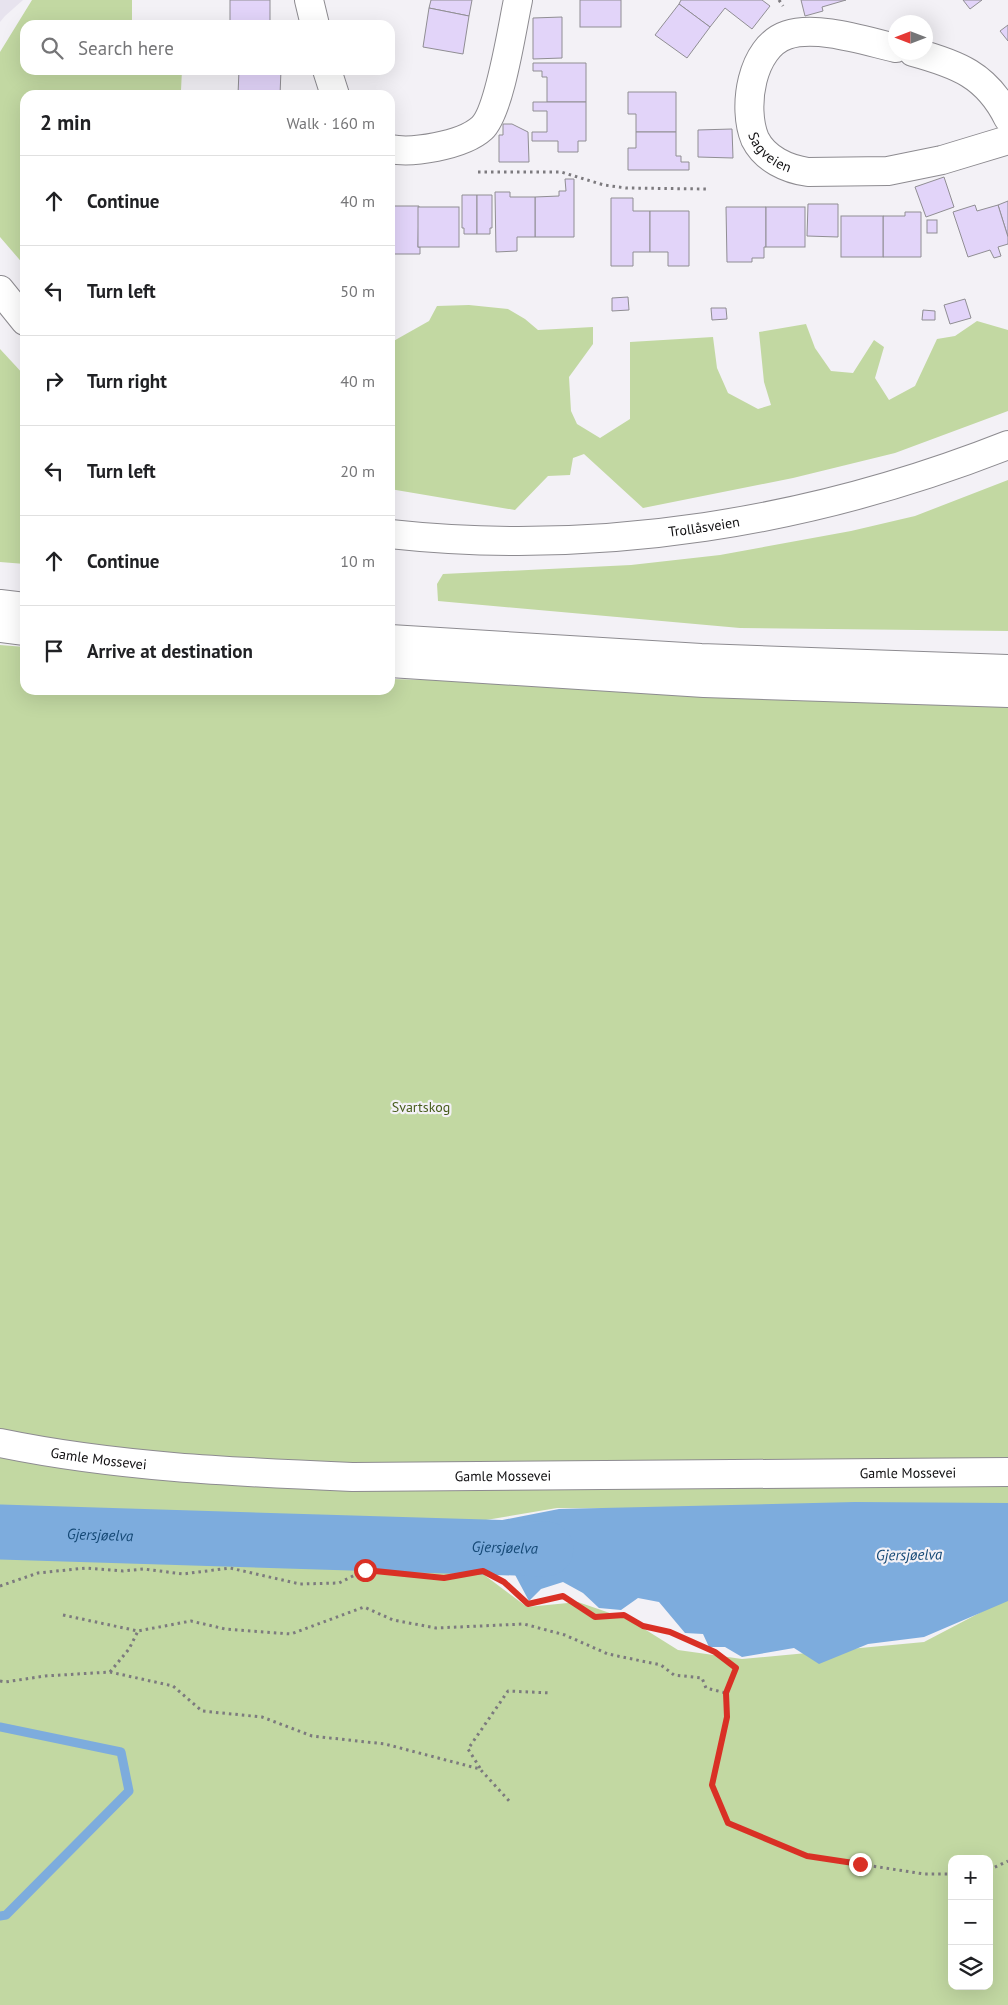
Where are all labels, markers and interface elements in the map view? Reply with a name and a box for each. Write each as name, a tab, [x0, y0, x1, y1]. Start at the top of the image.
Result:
north arrow	[888, 15, 933, 60]
search box	[20, 20, 395, 75]
icon: search	[38, 34, 66, 62]
text: Search here	[78, 36, 174, 60]
text: 2 min	[40, 109, 91, 136]
text: Walk · 160 m	[286, 113, 375, 133]
street label: Sagveien	[744, 130, 794, 176]
icon: ahead	[40, 187, 68, 215]
text: Continue	[87, 189, 159, 213]
text: 40 m	[340, 191, 375, 211]
icon: left	[40, 277, 68, 305]
text: Turn left	[87, 279, 156, 303]
text: 50 m	[340, 281, 375, 301]
icon: right	[40, 367, 68, 395]
text: Turn right	[87, 369, 167, 393]
text: 40 m	[340, 371, 375, 391]
icon: left	[40, 457, 68, 485]
text: Turn left	[87, 459, 156, 483]
text: 20 m	[340, 461, 375, 481]
street label: Trollåsveien	[667, 512, 741, 541]
icon: ahead	[40, 547, 68, 575]
text: Continue	[87, 549, 159, 573]
text: 10 m	[340, 551, 375, 571]
icon: arrive	[40, 637, 68, 665]
text: Arrive at destination	[87, 639, 253, 663]
park label: Svartskog	[392, 1098, 450, 1116]
street label: Gamle Mossevei	[49, 1443, 148, 1473]
street label: Gamle Mossevei	[860, 1463, 956, 1482]
street label: Gamle Mossevei	[455, 1466, 551, 1485]
water label: Gjersjøelva	[67, 1524, 134, 1545]
water label: Gjersjøelva	[471, 1537, 539, 1558]
water label: Gjersjøelva	[876, 1544, 943, 1565]
route start	[354, 1559, 377, 1582]
route end	[849, 1853, 872, 1876]
map controls	[948, 1855, 993, 1990]
button: +	[948, 1855, 993, 1900]
button: −	[948, 1900, 993, 1945]
button: layers	[948, 1945, 993, 1990]

